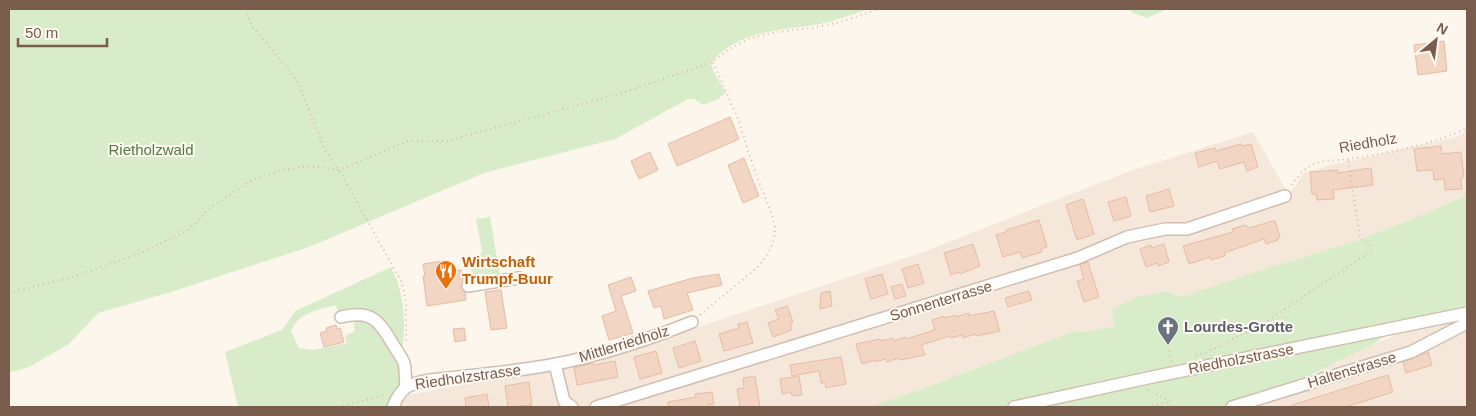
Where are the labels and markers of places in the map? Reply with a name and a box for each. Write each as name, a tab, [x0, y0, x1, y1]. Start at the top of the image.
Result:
place label: Wirtschaft Trumpf-Buur	[462, 253, 553, 287]
restaurant icon: Wirtschaft Trumpf-Buur	[434, 259, 458, 290]
church icon: Lourdes-Grotte	[1156, 315, 1180, 346]
place label: Lourdes-Grotte	[1184, 318, 1293, 335]

